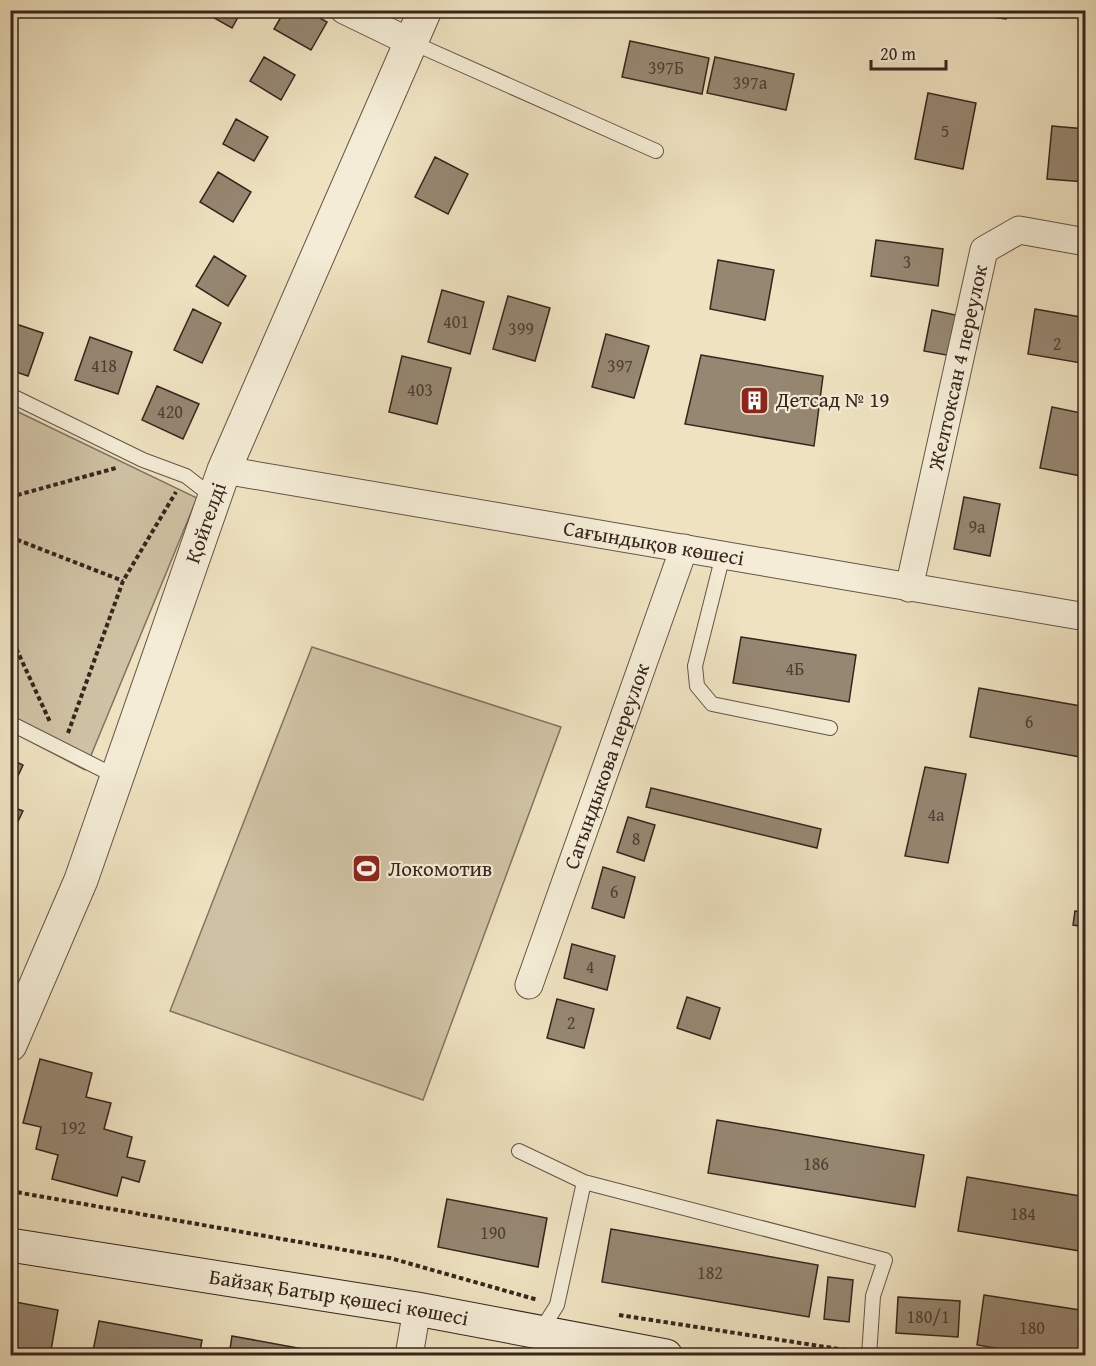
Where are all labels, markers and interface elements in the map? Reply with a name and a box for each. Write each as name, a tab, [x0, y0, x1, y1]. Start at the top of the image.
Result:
scale bar	[871, 33, 946, 71]
text: 20 m	[880, 40, 916, 67]
house number: 397Б	[648, 54, 684, 81]
house number: 397а	[733, 69, 768, 96]
house number: 5	[941, 117, 949, 144]
house number: 3	[903, 248, 911, 275]
street label: Желтоксан 4 переулок	[919, 262, 995, 474]
house number: 401	[443, 308, 469, 335]
house number: 399	[508, 315, 534, 342]
house number: 2	[1053, 330, 1061, 357]
house number: 418	[91, 352, 117, 379]
house number: 397	[607, 352, 633, 379]
house number: 403	[407, 376, 433, 403]
building icon: Детсад № 19	[739, 384, 771, 416]
place label: Детсад № 19	[775, 384, 889, 415]
house number: 420	[157, 398, 183, 425]
street label: Қойгелді	[177, 478, 234, 567]
street label: Сағындықов көшесі	[561, 512, 747, 573]
house number: 9а	[968, 513, 986, 540]
house number: 4Б	[786, 655, 804, 682]
street label: Сагындыкова переулок	[555, 659, 657, 874]
house number: 6	[1025, 708, 1033, 735]
house number: 4а	[927, 801, 945, 828]
house number: 8	[632, 825, 640, 852]
sports icon: Локомотив	[351, 853, 383, 885]
place label: Локомотив	[388, 853, 492, 884]
house number: 6	[610, 878, 618, 905]
house number: 4	[586, 953, 594, 980]
house number: 2	[567, 1009, 575, 1036]
house number: 192	[60, 1114, 86, 1141]
house number: 186	[803, 1150, 829, 1177]
house number: 184	[1010, 1200, 1036, 1227]
house number: 190	[480, 1219, 506, 1246]
house number: 182	[697, 1259, 723, 1286]
street label: Байзақ Батыр қөшесі көшесі	[207, 1261, 471, 1333]
house number: 180/1	[906, 1303, 950, 1330]
house number: 180	[1019, 1314, 1045, 1341]

